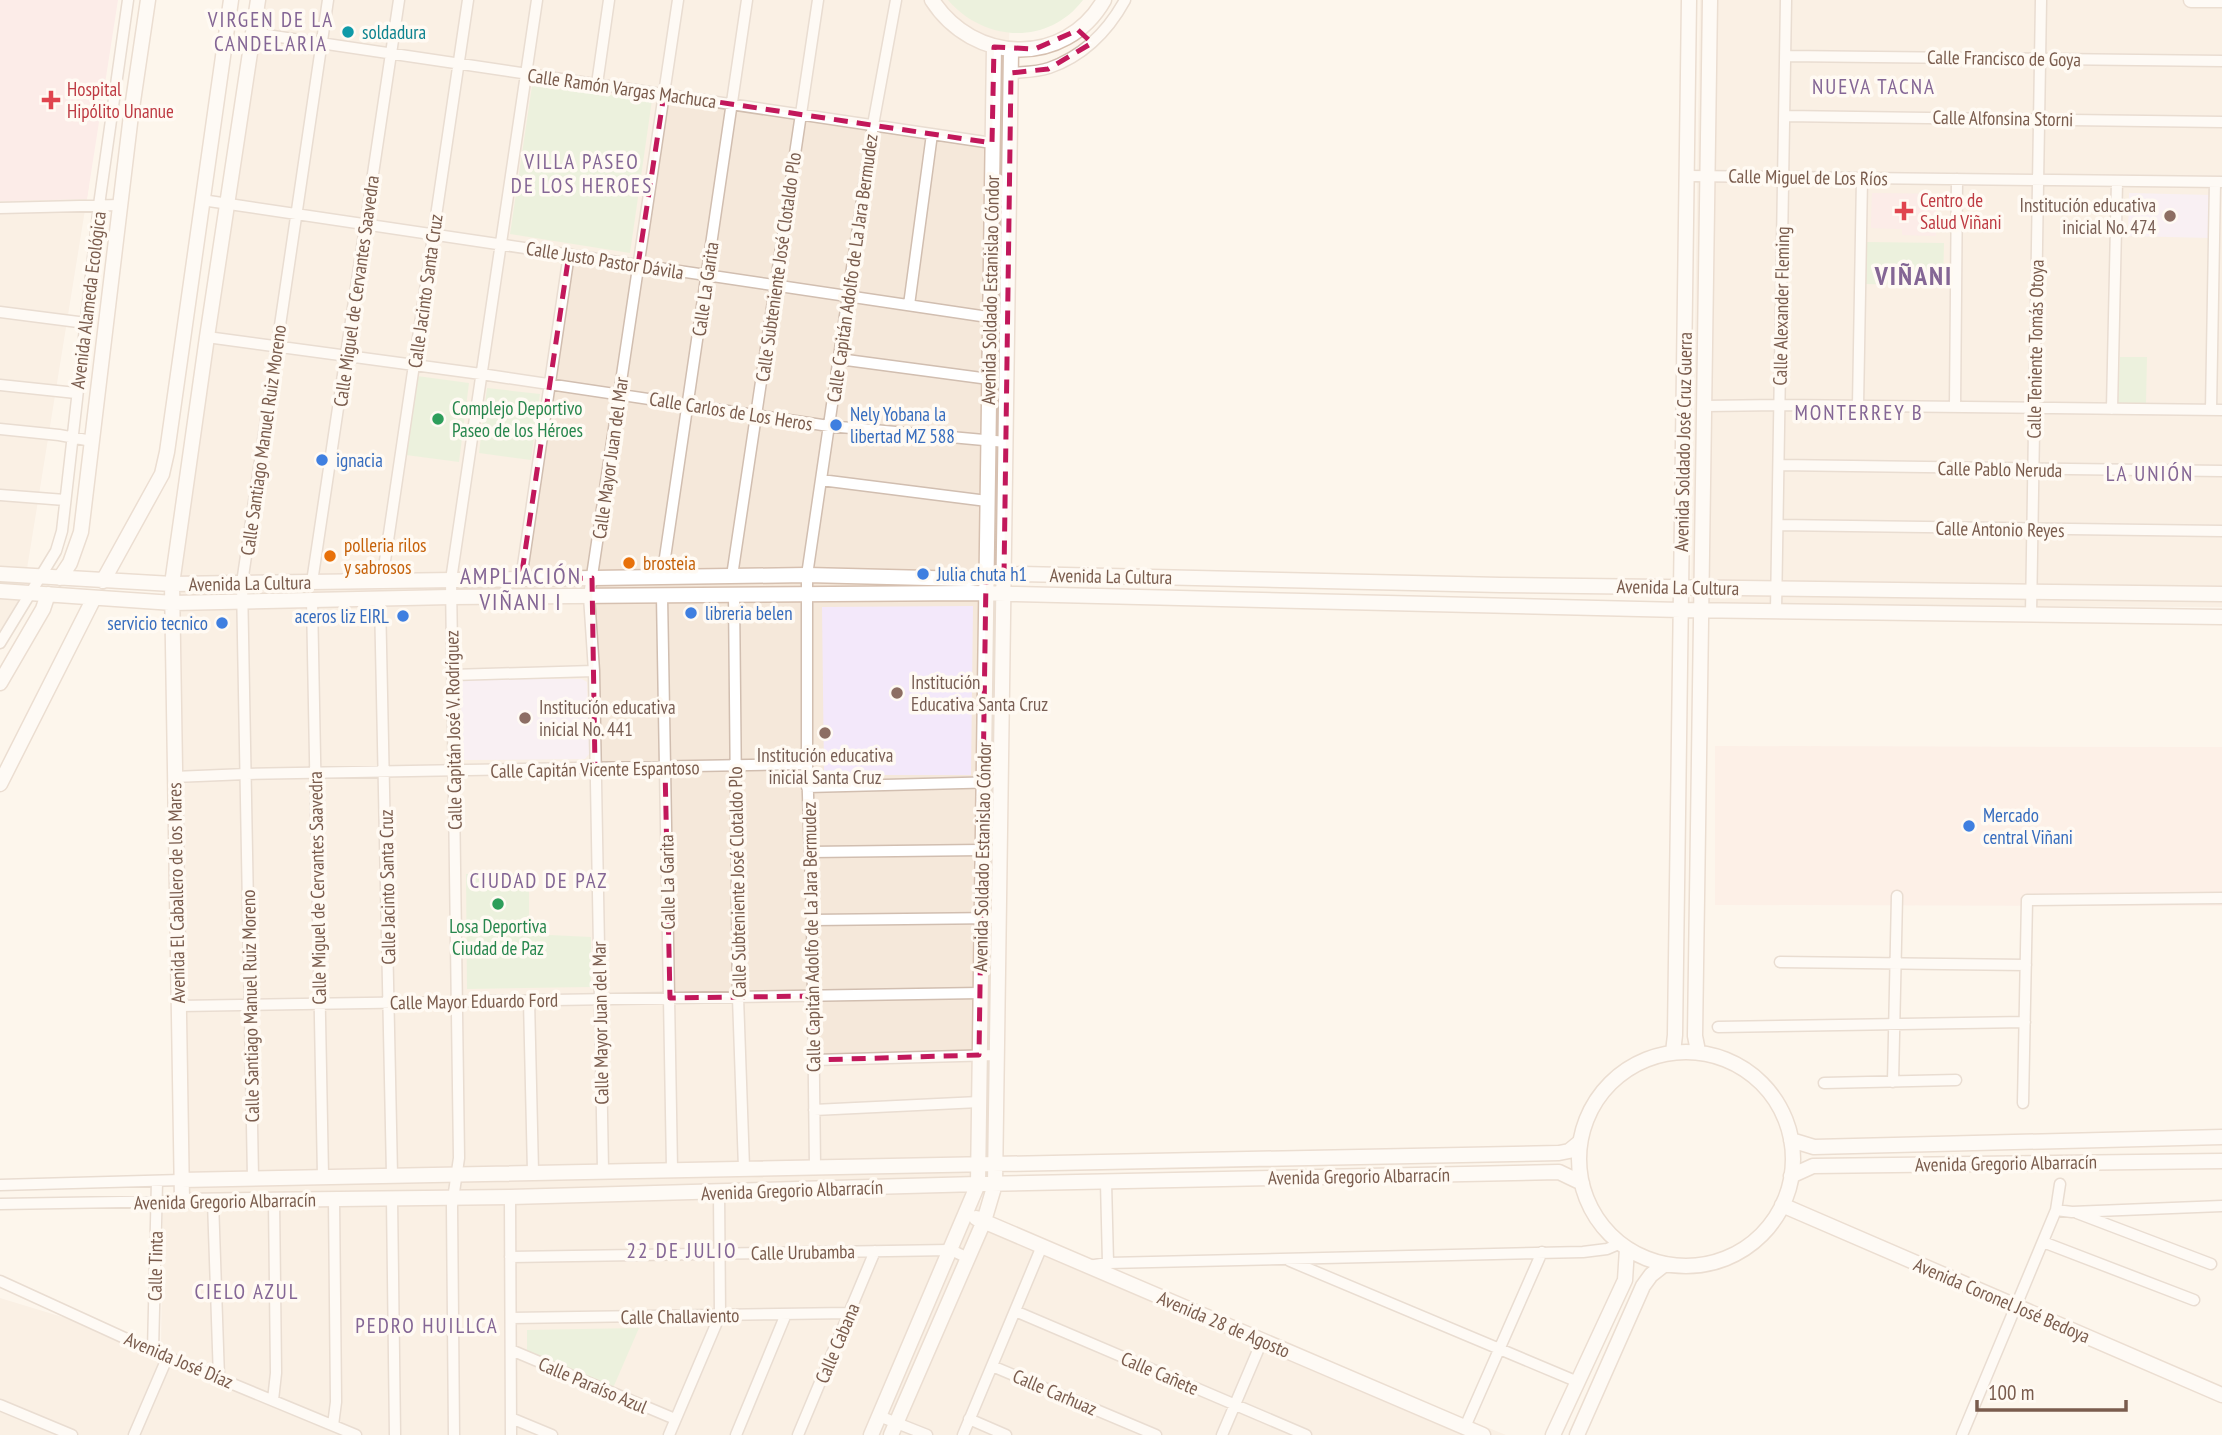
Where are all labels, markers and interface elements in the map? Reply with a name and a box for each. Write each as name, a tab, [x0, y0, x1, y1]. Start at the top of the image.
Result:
district label: VIRGEN DE LA CANDELARIA	[207, 6, 334, 57]
place label: soldadura	[362, 20, 426, 44]
marker: soldadura	[340, 24, 356, 40]
street label: Calle Francisco de Goya	[1927, 45, 2081, 71]
street label: Calle Ramón Vargas Machuca	[526, 63, 718, 113]
district label: NUEVA TACNA	[1812, 73, 1936, 100]
place label: Hospital Hipólito Unanue	[67, 77, 174, 123]
marker: Hospital Hipólito Unanue	[41, 90, 61, 110]
street label: Calle Alfonsina Storni	[1933, 105, 2073, 131]
street label: Calle Capitán Adolfo de La Jara Bermudez	[821, 132, 883, 404]
district label: VILLA PASEO DE LOS HEROES	[511, 148, 653, 199]
street label: Calle Subteniente José Clotaldo Plo	[750, 151, 806, 383]
street label: Calle Miguel de Los Ríos	[1728, 164, 1888, 190]
street label: Calle Miguel de Cervantes Saavedra	[328, 174, 384, 408]
street label: Avenida Soldado Estanislao Cóndor	[976, 174, 1004, 405]
place label: Centro de Salud Viñani	[1920, 188, 2002, 234]
place label: Institución educativa inicial No. 474	[2020, 193, 2156, 239]
marker: Centro de Salud Viñani	[1894, 201, 1914, 221]
marker: Institución educativa inicial No. 474	[2162, 208, 2178, 224]
street label: Avenida Alameda Ecológica	[65, 210, 111, 390]
street label: Calle Jacinto Santa Cruz	[402, 212, 448, 370]
street label: Calle Alexander Fleming	[1768, 226, 1794, 386]
street label: Calle Justo Pastor Dávila	[525, 236, 685, 284]
street label: Calle La Garita	[686, 240, 724, 338]
district label: VIÑANI	[1874, 259, 1953, 292]
street label: Calle Teniente Tomás Otoya	[2021, 259, 2049, 439]
street label: Calle Santiago Manuel Ruiz Moreno	[235, 323, 291, 557]
street label: Avenida Soldado José Cruz Guerra	[1669, 332, 1697, 552]
street label: Calle Mayor Juan del Mar	[587, 375, 633, 541]
street label: Calle Carlos de Los Heros	[648, 386, 814, 436]
place label: Complejo Deportivo Paseo de los Héroes	[452, 396, 583, 442]
district label: MONTERREY B	[1794, 399, 1924, 426]
place label: Nely Yobana la libertad MZ 588	[850, 402, 955, 448]
marker: Complejo Deportivo Paseo de los Héroes	[430, 411, 446, 427]
marker: Nely Yobana la libertad MZ 588	[828, 417, 844, 433]
place label: ignacia	[336, 448, 383, 472]
marker: ignacia	[314, 452, 330, 468]
street label: Calle Pablo Neruda	[1937, 456, 2063, 482]
district label: LA UNIÓN	[2106, 460, 2194, 487]
street label: Calle Antonio Reyes	[1935, 516, 2065, 542]
place label: polleria rilos y sabrosos	[344, 533, 427, 579]
marker: polleria rilos y sabrosos	[322, 548, 338, 564]
place label: brosteia	[643, 551, 696, 575]
marker: brosteia	[621, 555, 637, 571]
district label: AMPLIACIÓN VIÑANI I	[460, 561, 582, 616]
place label: Julia chuta h1	[936, 562, 1027, 586]
street label: Avenida La Cultura	[1050, 563, 1172, 589]
marker: Julia chuta h1	[915, 566, 931, 582]
street label: Avenida La Cultura	[189, 570, 311, 596]
street label: Avenida La Cultura	[1617, 574, 1739, 600]
place label: libreria belen	[705, 601, 793, 625]
place label: aceros liz EIRL	[295, 604, 389, 628]
marker: libreria belen	[683, 605, 699, 621]
marker: aceros liz EIRL	[395, 608, 411, 624]
place label: servicio tecnico	[107, 611, 208, 635]
marker: servicio tecnico	[214, 615, 230, 631]
street label: Calle Capitán José V. Rodríguez	[439, 630, 467, 830]
place label: Institución Educativa Santa Cruz	[911, 670, 1048, 716]
marker: Institución Educativa Santa Cruz	[889, 685, 905, 701]
place label: Institución educativa inicial No. 441	[539, 695, 675, 741]
marker: Institución educativa inicial No. 441	[517, 710, 533, 726]
marker: Institución educativa inicial Santa Cruz	[817, 725, 833, 741]
street label: Avenida Soldado Estanislao Cóndor	[968, 741, 996, 972]
place label: Institución educativa inicial Santa Cruz	[757, 743, 893, 789]
street label: Calle Capitán Vicente Espantoso	[490, 755, 700, 783]
street label: Calle Subteniente José Clotaldo Plo	[723, 766, 751, 998]
street label: Calle Miguel de Cervantes Saavedra	[303, 771, 331, 1005]
street label: Avenida El Caballero de los Mares	[162, 782, 190, 1004]
street label: Calle Capitán Adolfo de La Jara Bermudez	[797, 801, 825, 1072]
place label: Mercado central Viñani	[1983, 803, 2073, 849]
street label: Calle Jacinto Santa Cruz	[374, 809, 400, 965]
marker: Mercado central Viñani	[1961, 818, 1977, 834]
street label: Calle La Garita	[654, 834, 680, 930]
district label: CIUDAD DE PAZ	[469, 867, 609, 894]
street label: Calle Santiago Manuel Ruiz Moreno	[236, 889, 264, 1123]
marker: Losa Deportiva Ciudad de Paz	[490, 896, 506, 912]
place label: Losa Deportiva Ciudad de Paz	[449, 914, 547, 960]
street label: Calle Mayor Juan del Mar	[587, 940, 613, 1105]
street label: Calle Mayor Eduardo Ford	[390, 988, 558, 1014]
street label: Avenida Gregorio Albarracín	[1915, 1149, 2097, 1177]
street label: Avenida Gregorio Albarracín	[1268, 1162, 1450, 1190]
street label: Avenida Gregorio Albarracín	[701, 1175, 883, 1205]
street label: Avenida Gregorio Albarracín	[134, 1187, 316, 1215]
street label: Calle Tinta	[142, 1231, 168, 1301]
district label: 22 DE JULIO	[627, 1237, 737, 1264]
street label: Calle Urubamba	[751, 1239, 855, 1265]
street label: Avenida Coronel José Bedoya	[1910, 1252, 2094, 1348]
district label: CIELO AZUL	[194, 1278, 300, 1305]
street label: Avenida 28 de Agosto	[1154, 1285, 1294, 1363]
street label: Calle Cabana	[809, 1299, 865, 1387]
street label: Calle Challaviento	[620, 1303, 740, 1329]
district label: PEDRO HUILLCA	[355, 1312, 499, 1339]
street label: Avenida José Díaz	[121, 1326, 237, 1394]
street label: Calle Cañete	[1118, 1346, 1203, 1400]
street label: Calle Paraíso Azul	[535, 1351, 651, 1419]
street label: Calle Carhuaz	[1009, 1364, 1101, 1421]
scale bar	[1977, 1368, 2126, 1412]
text: 100 m	[1988, 1379, 2034, 1406]

